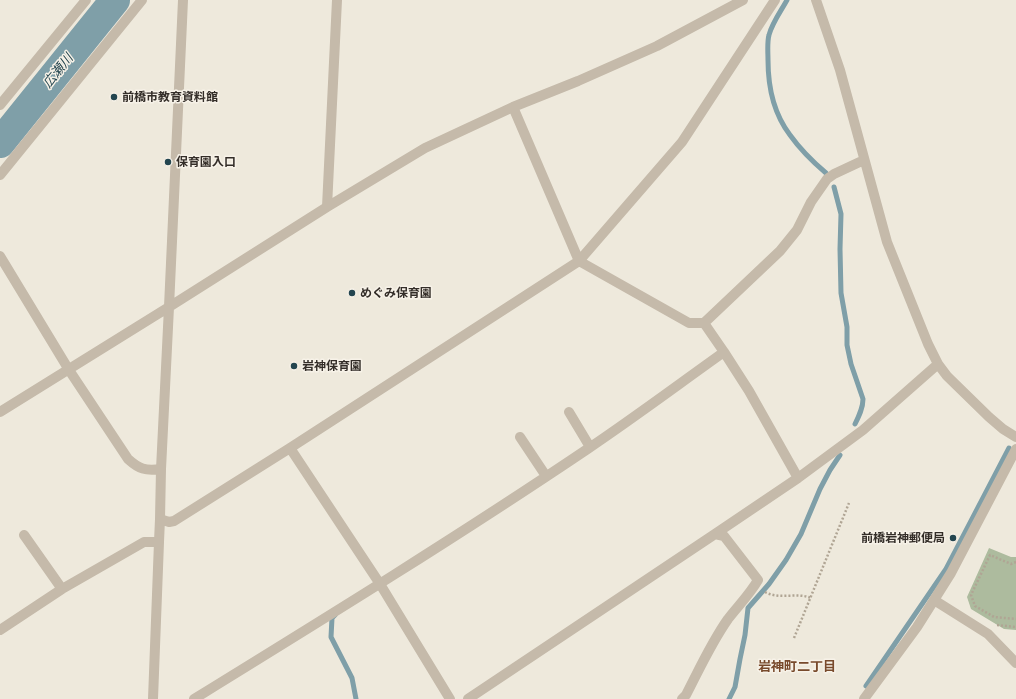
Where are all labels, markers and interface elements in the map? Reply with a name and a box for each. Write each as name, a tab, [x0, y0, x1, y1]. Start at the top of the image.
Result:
water label: 広瀬川	[40, 51, 76, 91]
place label: 前橋市教育資料館	[122, 90, 218, 104]
marker: 前橋市教育資料館	[109, 92, 119, 102]
place label: 保育園入口	[176, 155, 236, 169]
marker: 保育園入口	[163, 157, 173, 167]
place label: めぐみ保育園	[360, 286, 432, 300]
marker: めぐみ保育園	[347, 288, 357, 298]
place label: 岩神保育園	[302, 359, 362, 373]
marker: 岩神保育園	[289, 361, 299, 371]
place label: 前橋岩神郵便局	[861, 531, 945, 545]
marker: 前橋岩神郵便局	[948, 533, 958, 543]
district label: 岩神町二丁目	[758, 659, 836, 675]

